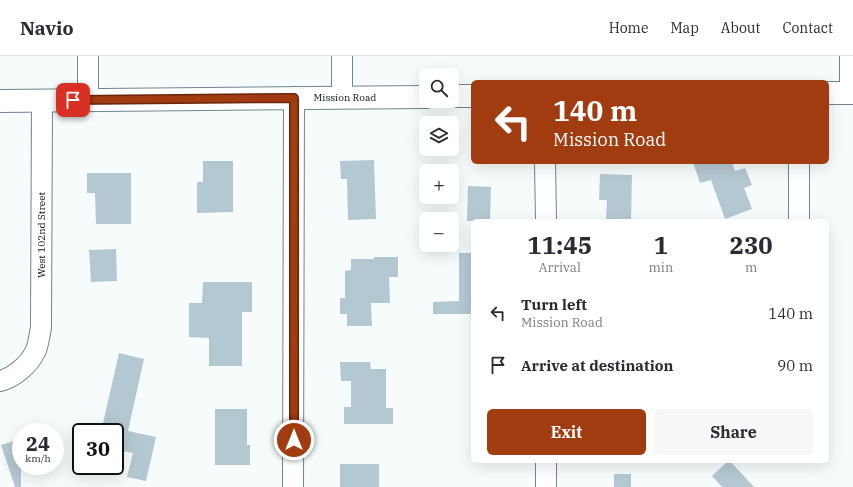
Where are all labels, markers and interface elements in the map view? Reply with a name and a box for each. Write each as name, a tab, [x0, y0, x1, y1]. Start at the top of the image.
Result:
text: Navio	[20, 16, 74, 40]
text: Home	[609, 19, 648, 37]
text: Map	[670, 19, 699, 37]
text: About	[721, 19, 760, 37]
text: Contact	[782, 19, 833, 37]
map controls	[419, 68, 459, 252]
button: search	[419, 68, 459, 108]
pin	[56, 83, 90, 117]
icon: arrive	[62, 89, 84, 111]
street label: Mission Road	[314, 91, 376, 104]
text: 140 m	[553, 92, 637, 129]
icon: left	[487, 96, 539, 148]
button: layers	[419, 116, 459, 156]
text: Mission Road	[553, 128, 666, 151]
button: +	[419, 164, 459, 204]
street label: West 102nd Street	[35, 191, 48, 278]
button: −	[419, 212, 459, 252]
text: 11:45	[527, 229, 592, 261]
text: 1	[654, 229, 668, 261]
text: 230	[730, 229, 773, 261]
text: Arrival	[539, 259, 581, 276]
text: min	[648, 259, 673, 276]
text: m	[745, 259, 757, 276]
text: Turn left	[521, 295, 587, 314]
icon: left	[487, 302, 509, 324]
text: 140 m	[768, 304, 813, 323]
text: Mission Road	[521, 314, 603, 331]
icon: arrive	[487, 354, 509, 376]
text: Arrive at destination	[521, 356, 673, 375]
text: 90 m	[777, 356, 813, 375]
button: Exit	[487, 409, 646, 455]
button: Share	[654, 409, 813, 455]
position arrow	[273, 419, 315, 461]
speed limit sign: 30	[72, 423, 124, 475]
text: 24	[26, 430, 50, 457]
text: km/h	[25, 452, 51, 465]

